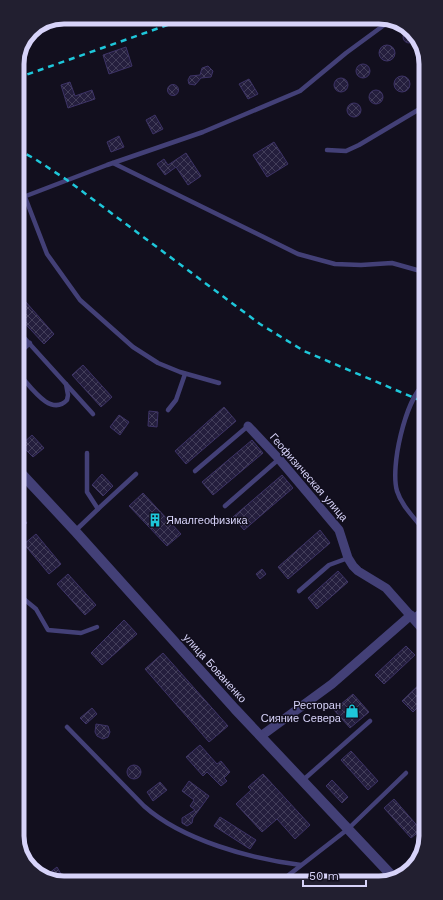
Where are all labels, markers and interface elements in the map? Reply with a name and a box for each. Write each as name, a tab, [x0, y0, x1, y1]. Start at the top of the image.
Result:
street label: Геофизическая улица	[267, 431, 351, 525]
building icon: Ямалгеофизика	[147, 512, 163, 528]
place label: Ямалгеофизика	[166, 514, 248, 527]
street label: улица Бованенко	[180, 631, 249, 706]
place label: Ресторан Сияние Севера	[261, 699, 342, 725]
shop icon: Ресторан Сияние Севера	[344, 703, 360, 719]
scale bar	[303, 862, 366, 888]
text: 50 m	[309, 869, 339, 883]

